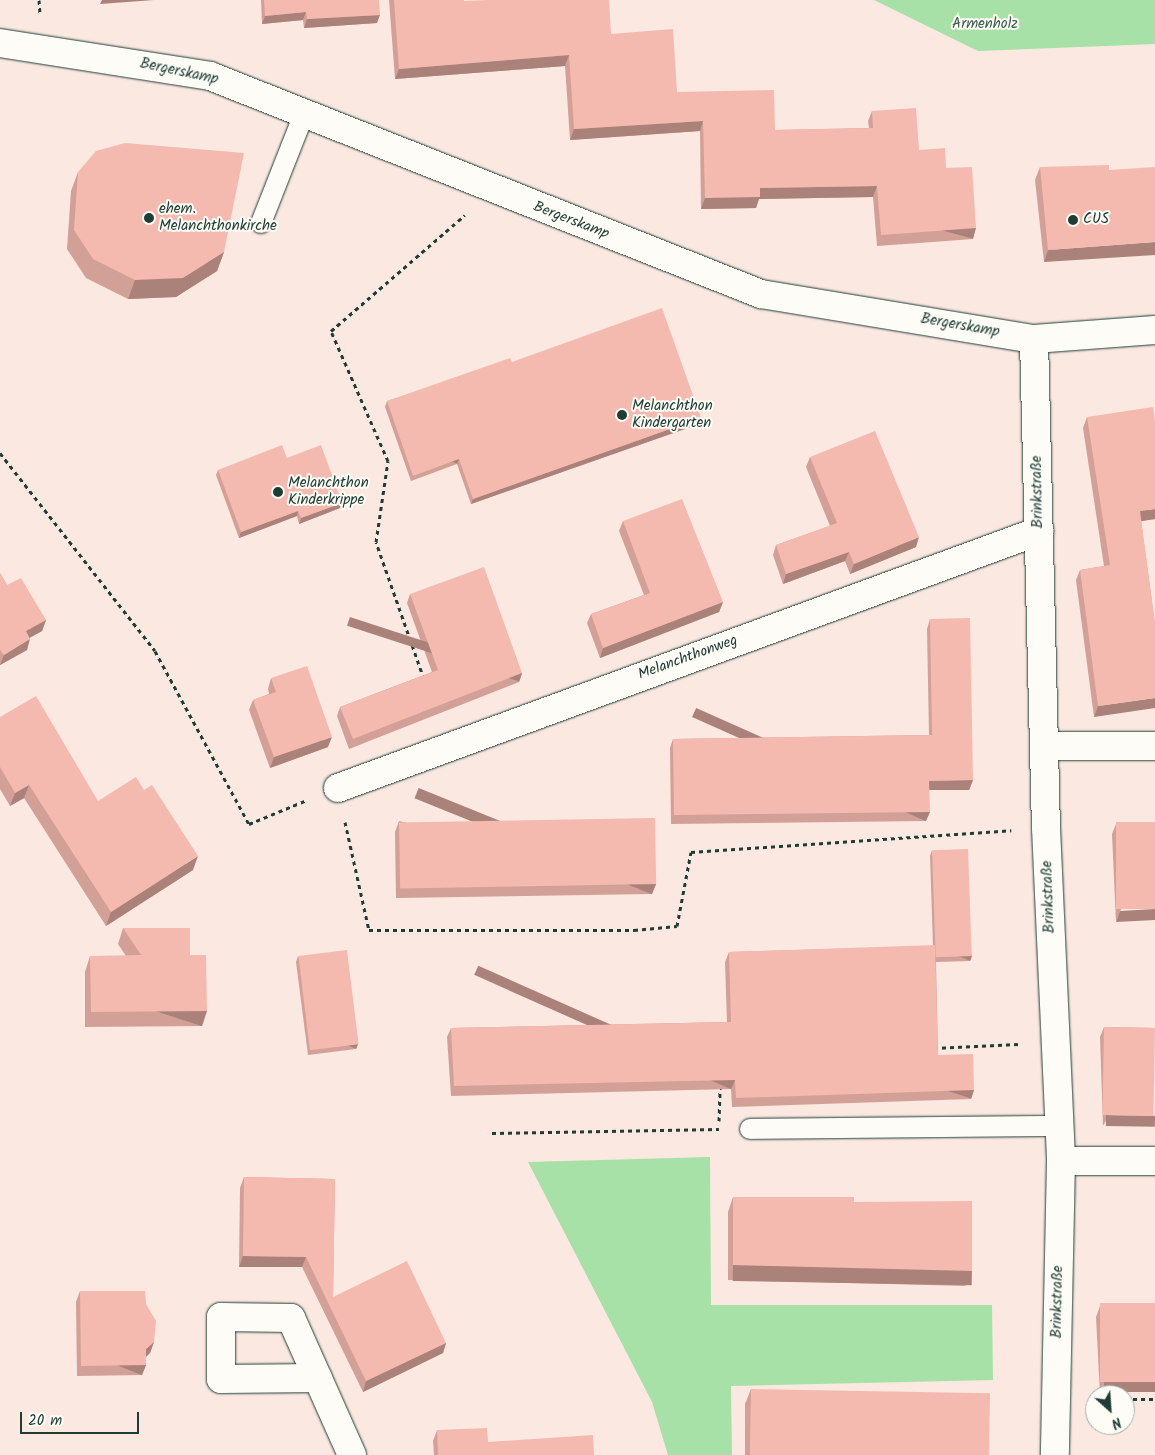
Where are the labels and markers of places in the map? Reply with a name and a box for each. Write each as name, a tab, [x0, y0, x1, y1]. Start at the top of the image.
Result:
place label: ehem. Melanchthonkirche	[159, 200, 277, 235]
place label: CUS	[1083, 211, 1109, 229]
marker: ehem. Melanchthonkirche	[143, 212, 155, 224]
marker: CUS	[1067, 214, 1079, 226]
place label: Melanchthon Kindergarten	[632, 397, 713, 432]
marker: Melanchthon Kindergarten	[616, 409, 628, 421]
place label: Melanchthon Kinderkrippe	[288, 474, 369, 509]
marker: Melanchthon Kinderkrippe	[272, 486, 284, 498]

